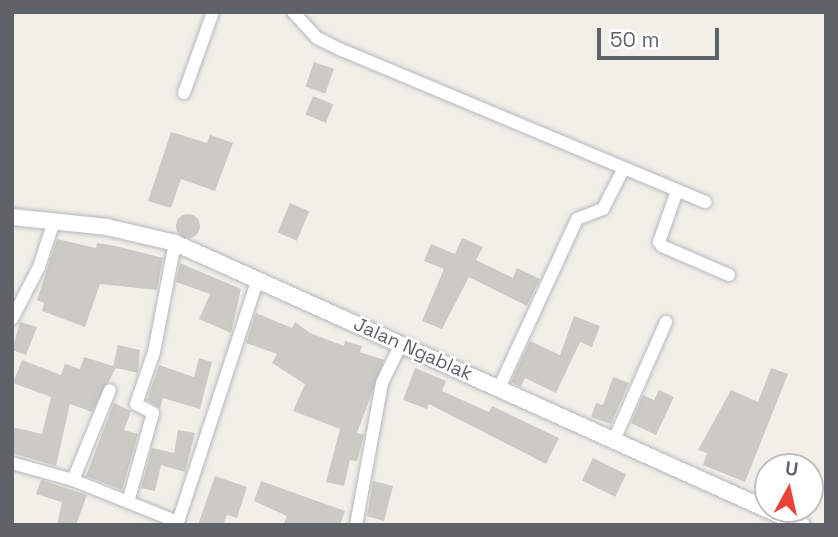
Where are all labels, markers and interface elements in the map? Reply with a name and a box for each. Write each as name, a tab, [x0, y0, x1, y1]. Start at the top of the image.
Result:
scale bar	[600, 14, 722, 58]
text: 50 m	[610, 26, 660, 53]
street label: Jalan Ngablak	[350, 313, 476, 385]
north arrow	[754, 453, 824, 523]
text: U	[784, 455, 800, 482]

